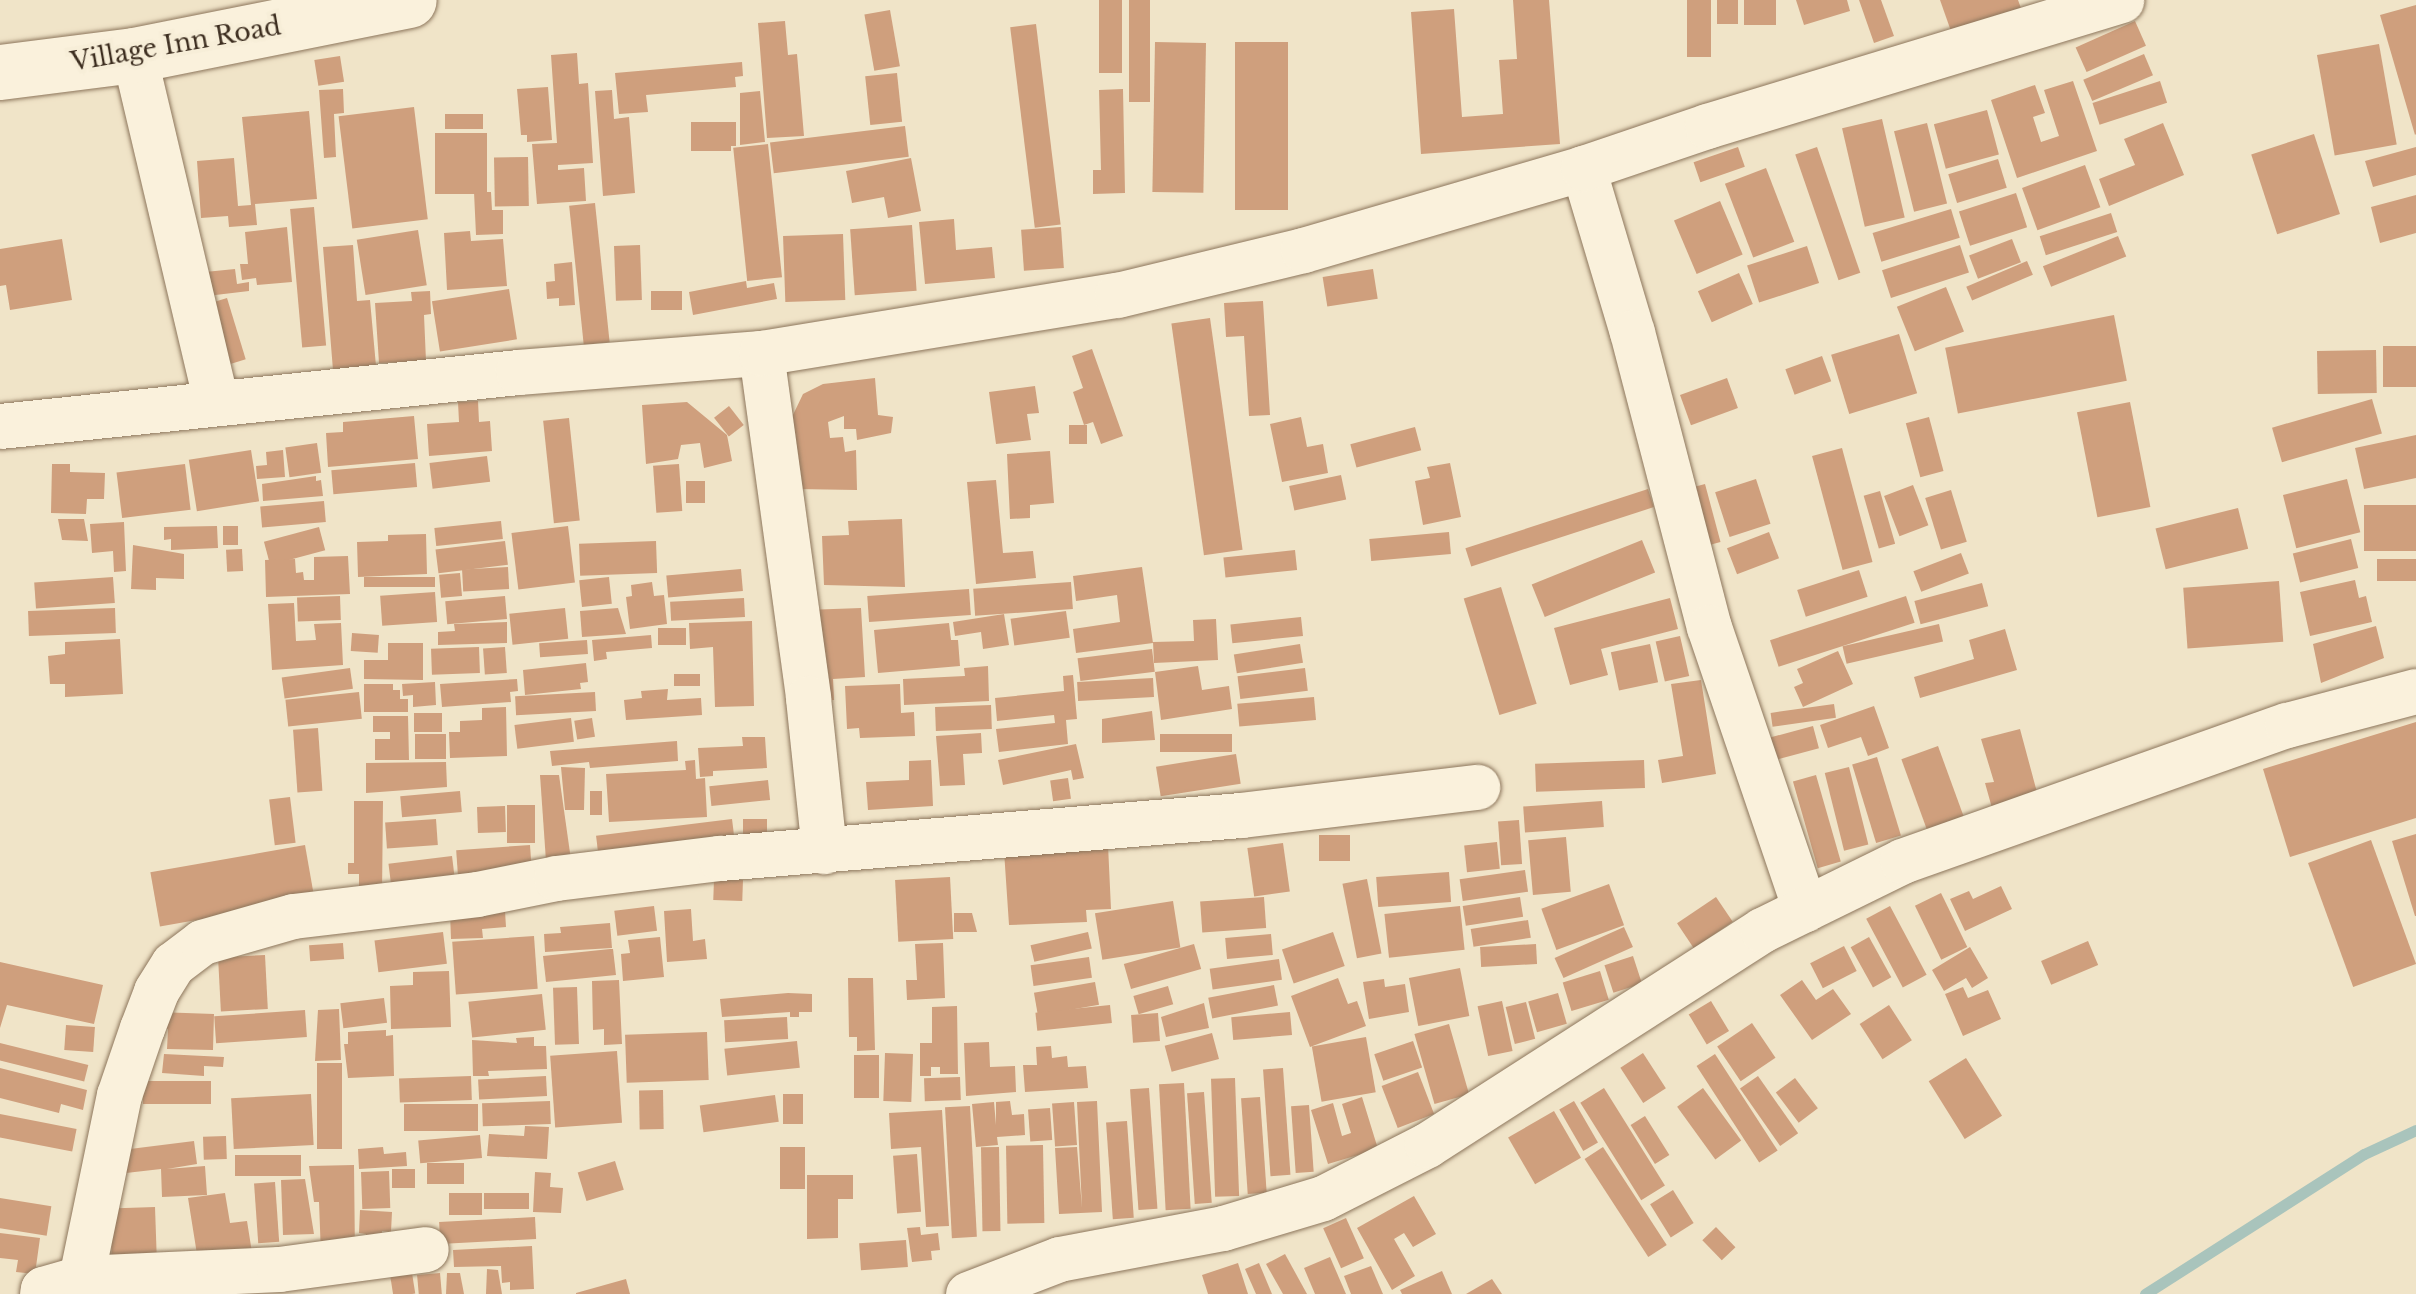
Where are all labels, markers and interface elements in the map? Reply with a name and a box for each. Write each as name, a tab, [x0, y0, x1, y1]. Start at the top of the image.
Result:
street label: Village Inn Road	[69, 12, 283, 78]

